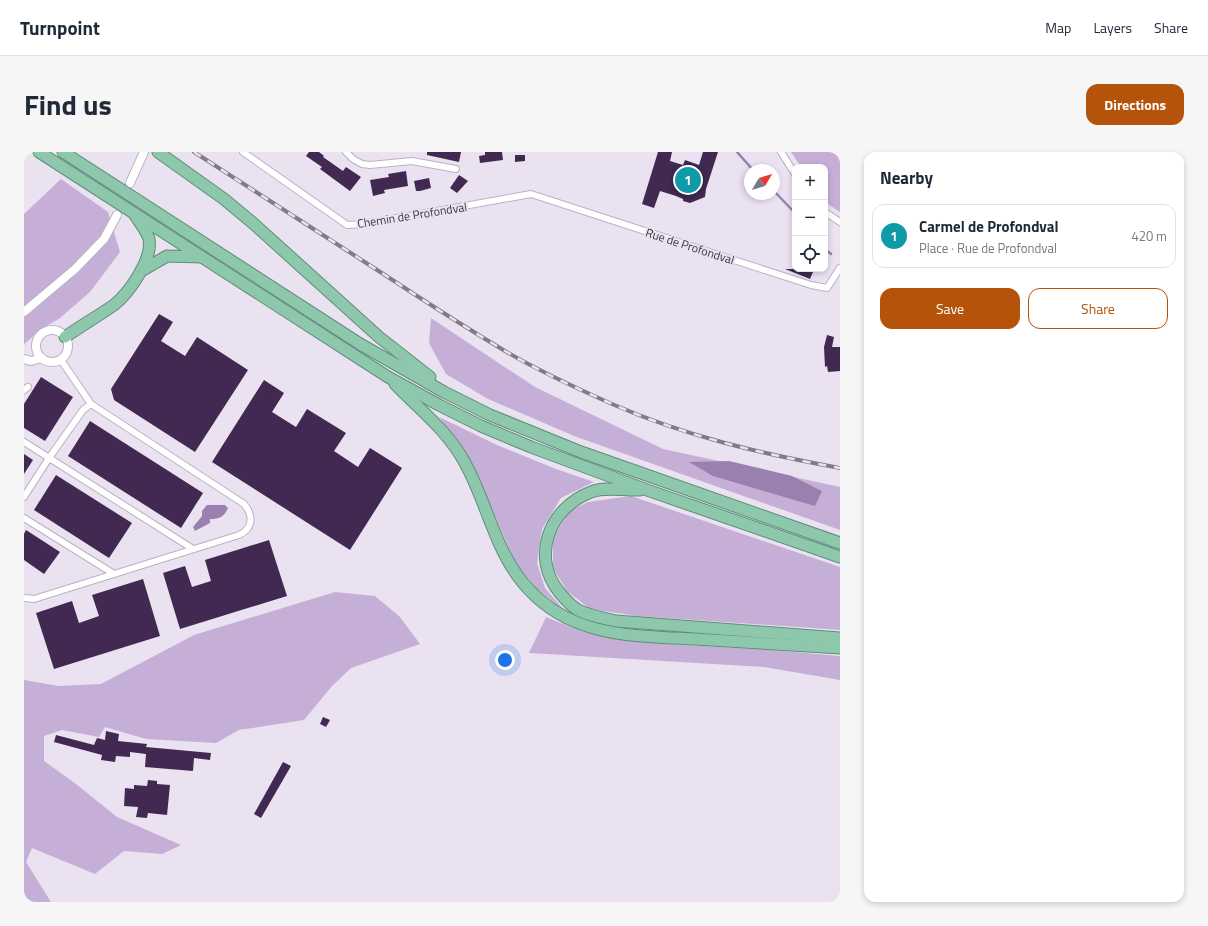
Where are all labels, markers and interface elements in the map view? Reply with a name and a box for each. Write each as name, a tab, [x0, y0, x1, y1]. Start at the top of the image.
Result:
text: Turnpoint	[20, 13, 100, 42]
text: Map	[1045, 17, 1071, 38]
text: Layers	[1093, 17, 1132, 38]
text: Share	[1154, 17, 1188, 38]
text: Find us	[24, 83, 112, 126]
button: Directions	[1086, 84, 1184, 125]
north arrow	[744, 164, 780, 200]
map controls	[792, 164, 828, 272]
button: +	[792, 164, 828, 200]
pin: 1	[675, 165, 701, 195]
text: Nearby	[880, 165, 933, 191]
street label: Chemin de Profondval	[356, 197, 468, 233]
button: −	[792, 200, 828, 236]
text: Carmel de Profondval	[919, 215, 1058, 238]
street label: Rue de Profondval	[643, 223, 737, 269]
text: 1	[890, 226, 898, 246]
text: 420 m	[1131, 226, 1167, 246]
button: locate	[792, 236, 828, 272]
text: Place · Rue de Profondval	[919, 238, 1057, 258]
button: Save	[880, 288, 1020, 329]
button: Share	[1028, 288, 1168, 329]
your location	[495, 650, 515, 670]

